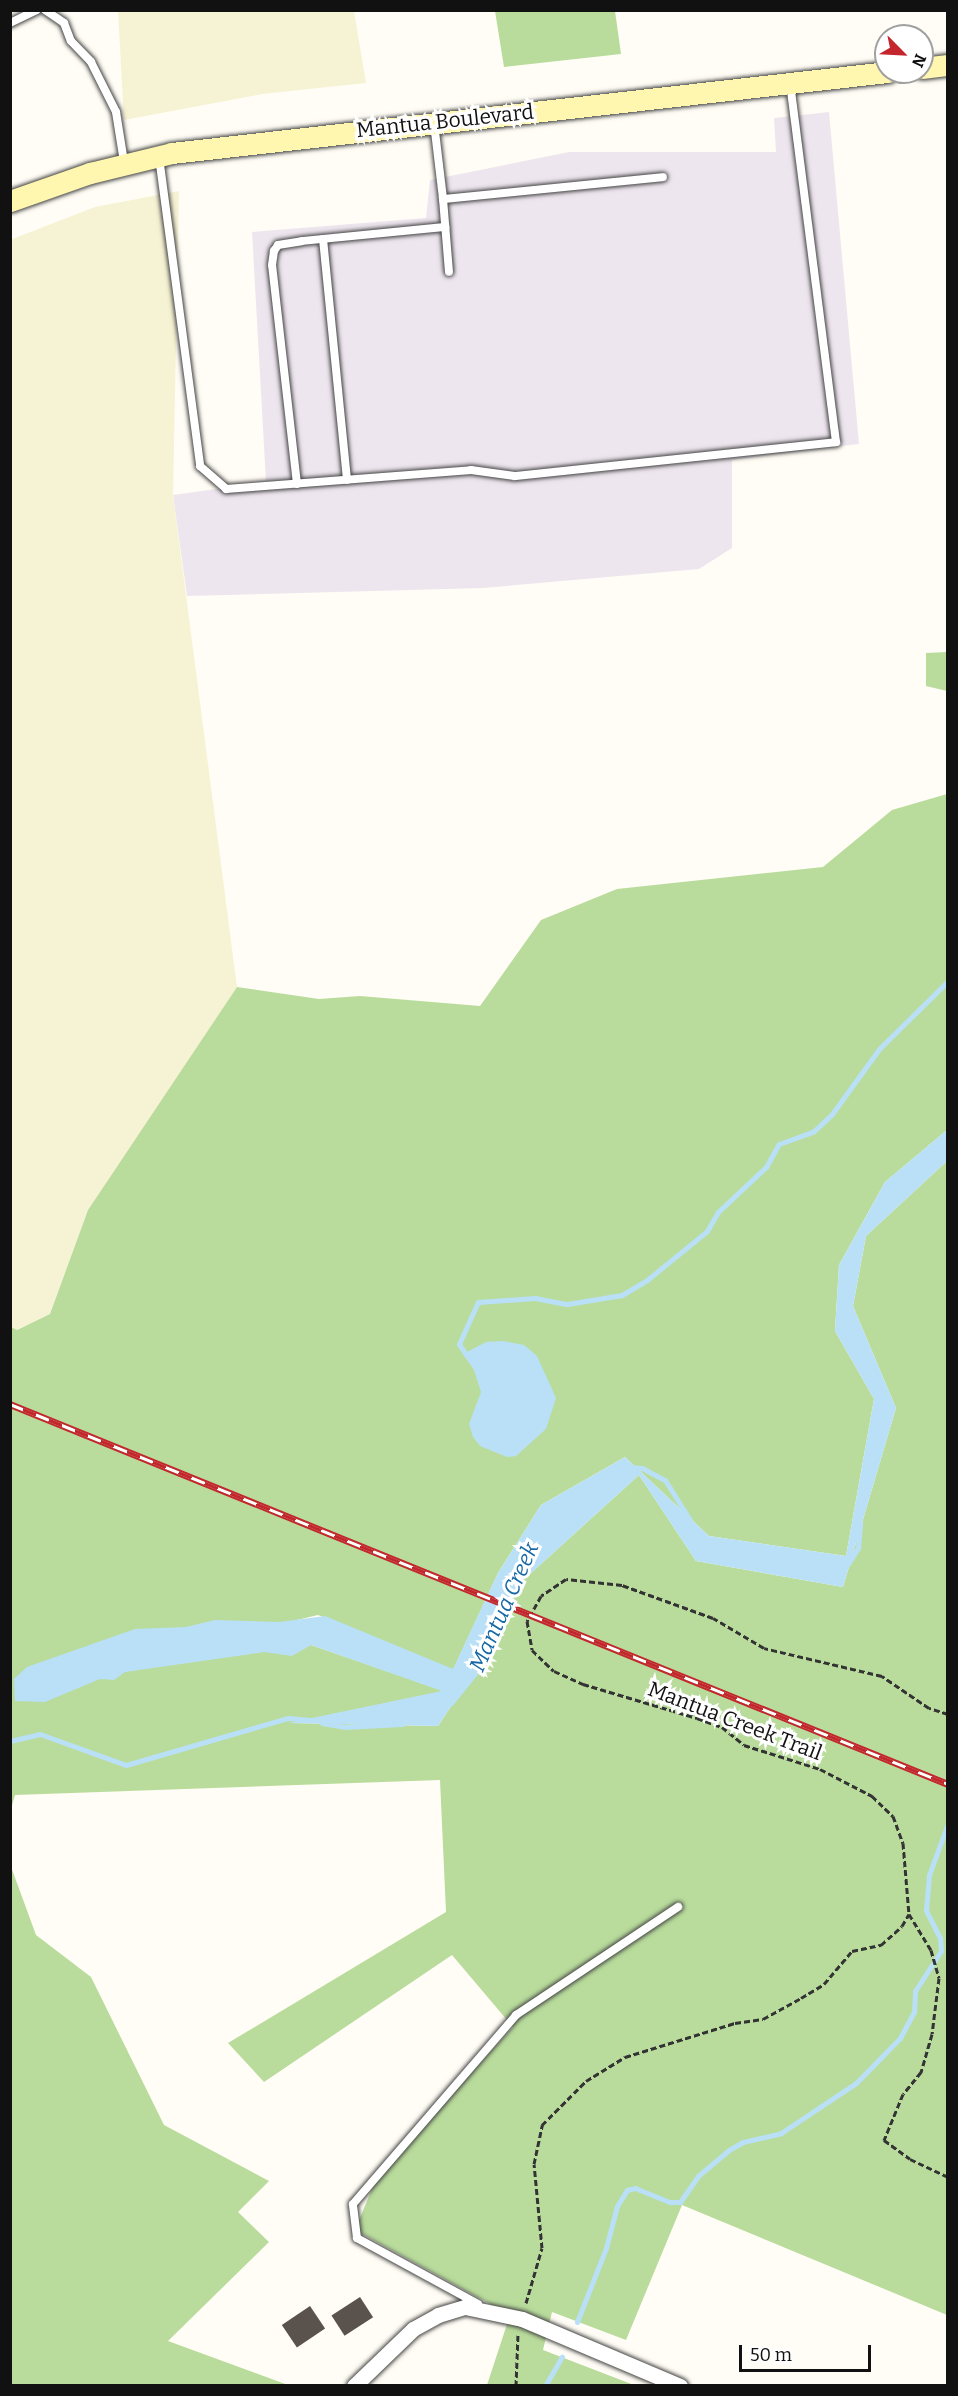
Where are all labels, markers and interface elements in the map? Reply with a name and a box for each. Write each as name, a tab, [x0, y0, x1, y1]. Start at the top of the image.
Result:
north arrow	[874, 24, 934, 84]
text: N	[908, 51, 930, 70]
street label: Mantua Boulevard	[355, 99, 535, 143]
water label: Mantua Creek	[464, 1538, 544, 1676]
street label: Mantua Creek Trail	[644, 1676, 826, 1766]
scale bar	[742, 2333, 874, 2371]
text: 50 m	[750, 2344, 792, 2366]

